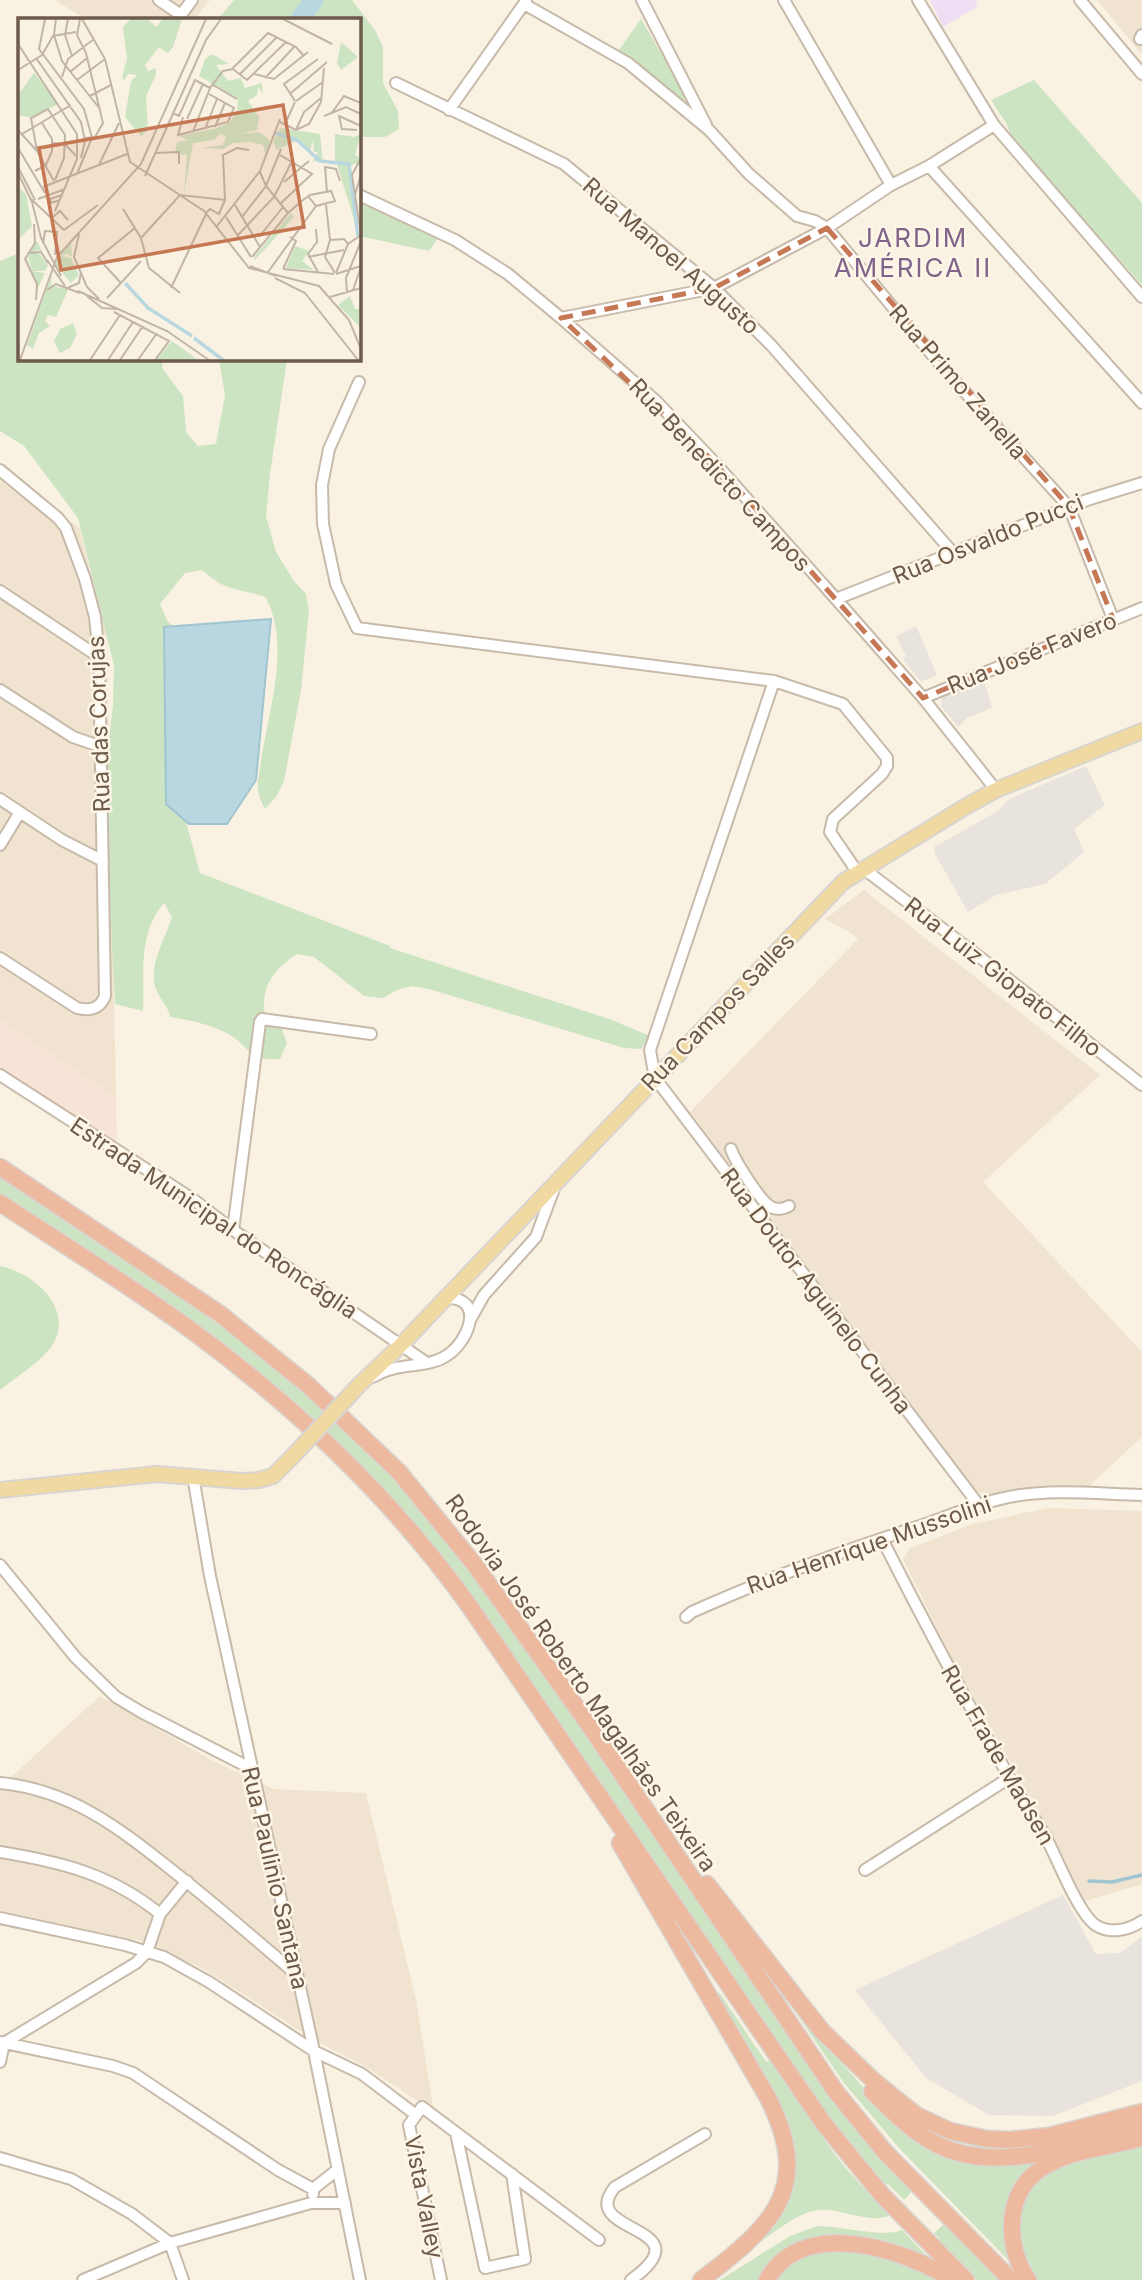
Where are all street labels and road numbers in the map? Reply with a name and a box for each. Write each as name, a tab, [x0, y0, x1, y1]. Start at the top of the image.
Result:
street label: Rua Manoel Augusto	[577, 172, 765, 340]
street label: Rua Primo Zanella	[883, 299, 1033, 465]
street label: Rua Benedicto Campos	[623, 373, 817, 577]
street label: Rua Osvaldo Pucci	[889, 488, 1087, 590]
street label: Rua José Favero	[943, 606, 1121, 700]
street label: Rua das Corujas	[82, 635, 116, 813]
street label: Rua Luiz Giopato Filho	[899, 891, 1107, 1063]
street label: Rua Campos Salles	[636, 927, 800, 1097]
street label: Estrada Municipal do Roncáglia	[65, 1111, 363, 1325]
street label: Rua Doutor Aguinelo Cunha	[714, 1163, 918, 1419]
street label: Rodovia José Roberto Magalhães Teixeira	[439, 1489, 723, 1877]
street label: Rua Henrique Mussolini	[743, 1490, 995, 1600]
street label: Rua Frade Madsen	[935, 1660, 1061, 1850]
street label: Rua Paulinio Santana	[236, 1764, 314, 1992]
street label: Vista Valley	[398, 2133, 450, 2261]

